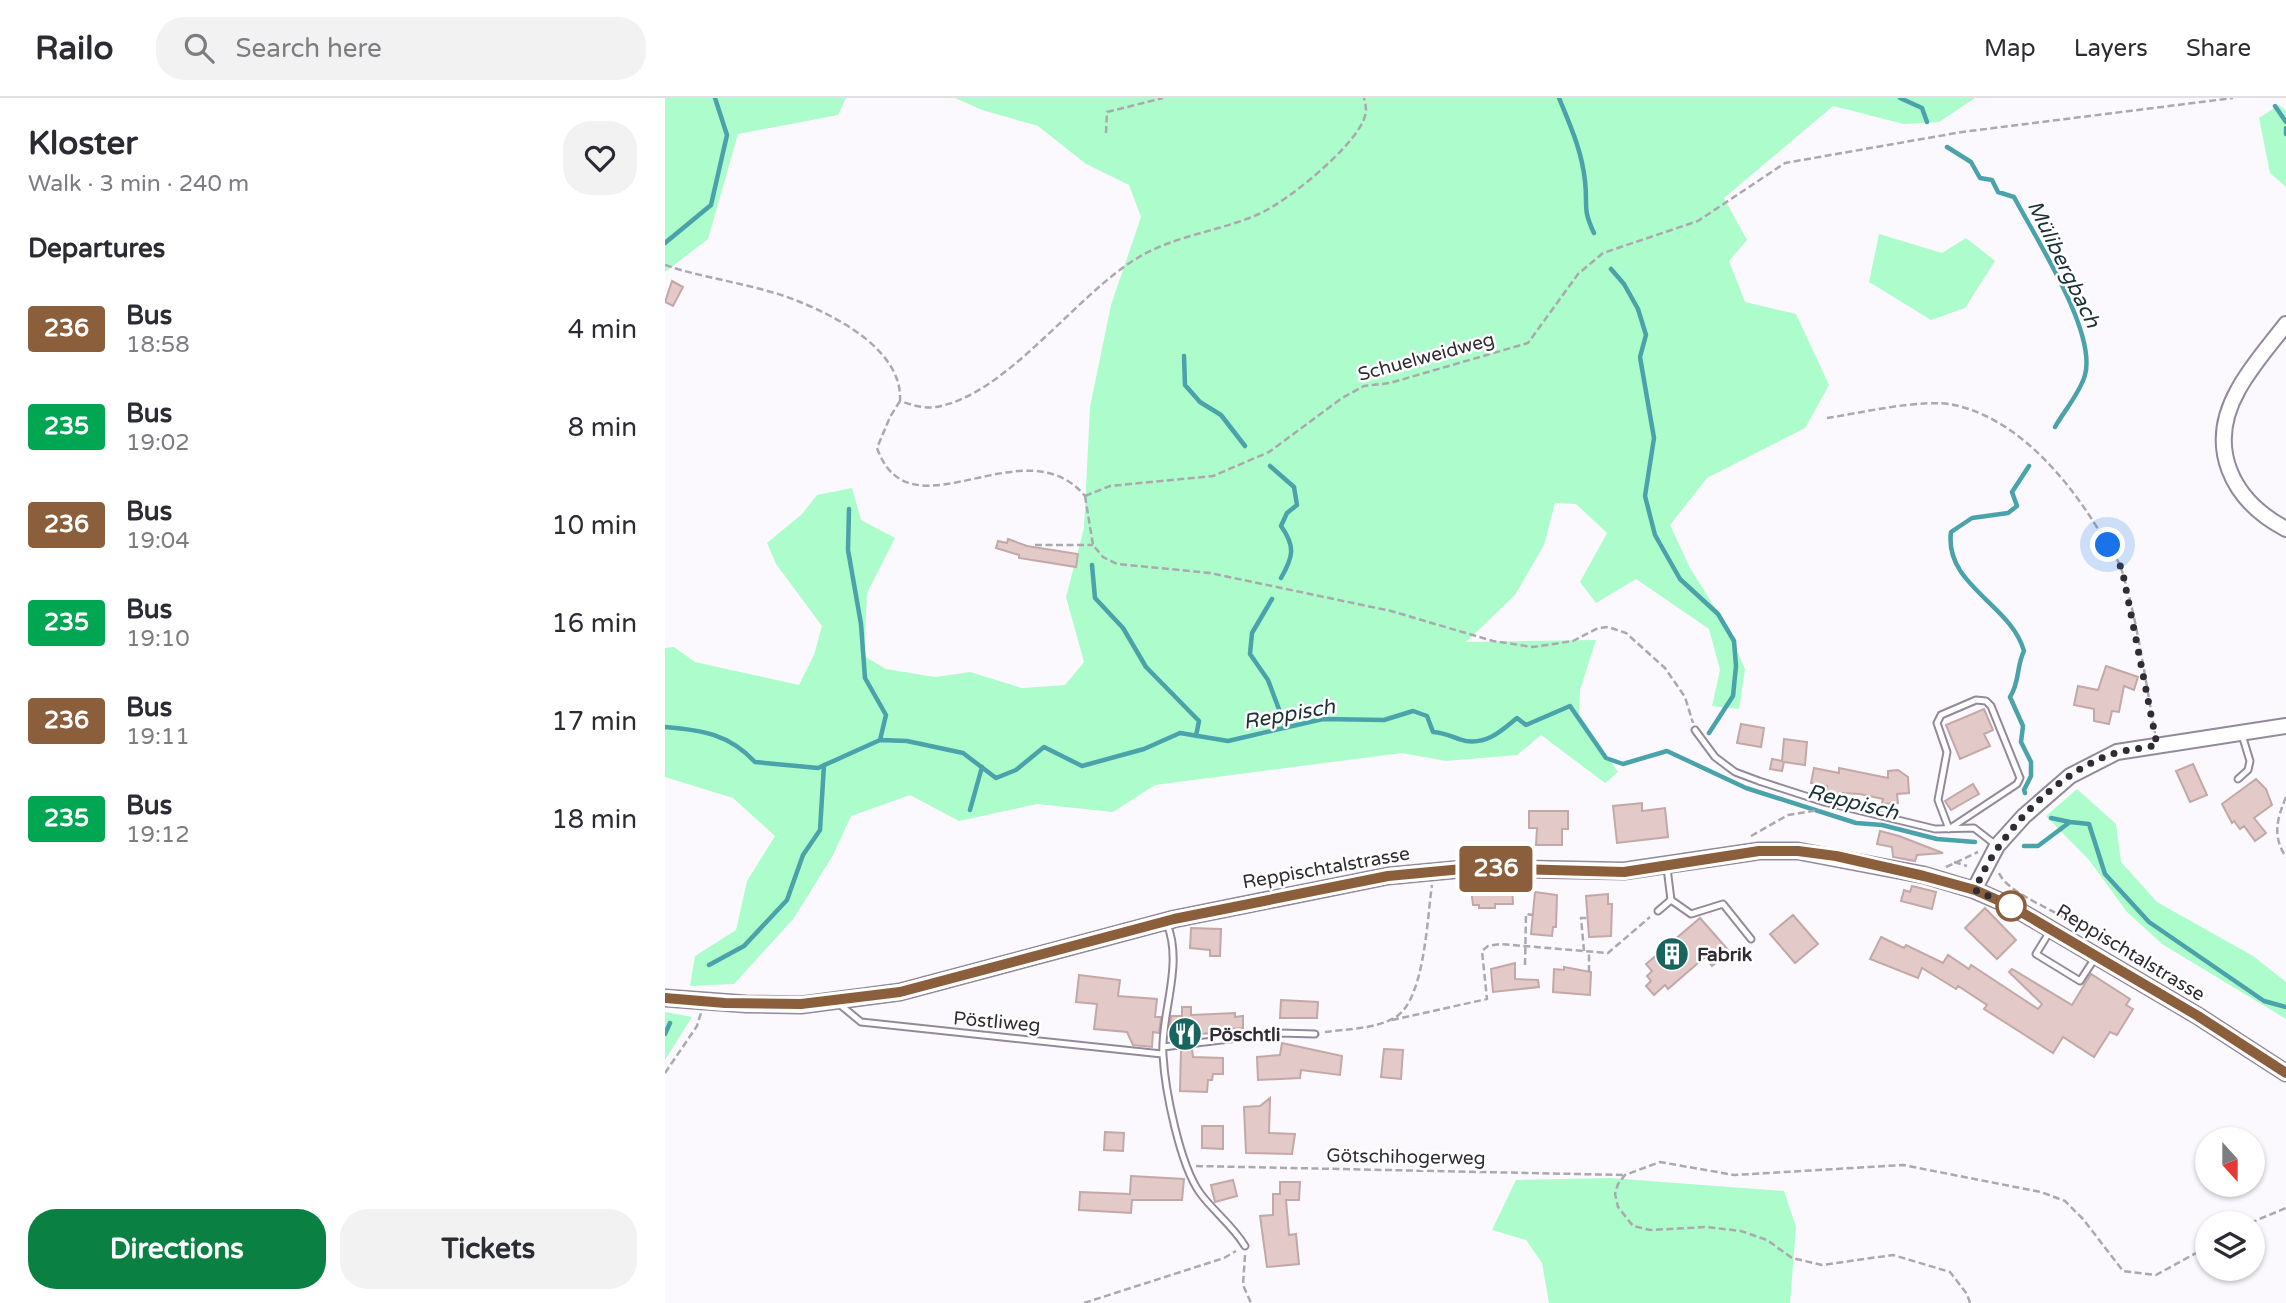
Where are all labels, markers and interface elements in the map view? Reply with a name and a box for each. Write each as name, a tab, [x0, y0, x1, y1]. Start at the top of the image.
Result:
search box	[156, 17, 646, 80]
text: Railo	[35, 29, 114, 68]
icon: search	[180, 29, 218, 67]
text: Search here	[236, 33, 382, 64]
text: Map	[1984, 34, 2036, 63]
text: Layers	[2074, 34, 2148, 63]
text: Share	[2186, 34, 2251, 63]
button: heart	[563, 121, 637, 195]
text: Kloster	[28, 124, 138, 163]
text: Walk · 3 min · 240 m	[28, 170, 249, 198]
water label: Mülibergbach	[2022, 197, 2106, 333]
text: Departures	[28, 233, 165, 264]
text: Bus	[126, 300, 172, 331]
text: 236	[44, 314, 89, 343]
text: 4 min	[568, 314, 637, 345]
street label: Schuelweidweg	[1356, 328, 1497, 386]
text: 18:58	[126, 331, 190, 359]
text: Bus	[126, 398, 172, 429]
text: 235	[44, 412, 89, 441]
text: 8 min	[568, 412, 637, 443]
text: 19:02	[126, 429, 190, 457]
text: Bus	[126, 496, 172, 527]
text: 236	[44, 510, 89, 539]
text: 10 min	[551, 510, 637, 541]
text: 19:04	[126, 527, 190, 555]
your location	[2090, 527, 2125, 562]
text: Bus	[126, 594, 172, 625]
text: 235	[44, 608, 89, 637]
text: 16 min	[551, 608, 637, 639]
text: 19:10	[126, 625, 190, 653]
text: Bus	[126, 692, 172, 723]
water label: Reppisch	[1241, 694, 1338, 735]
text: 236	[44, 706, 89, 735]
text: 17 min	[551, 706, 637, 737]
text: 19:11	[126, 723, 190, 751]
water label: Reppisch	[1805, 779, 1902, 826]
text: Bus	[126, 790, 172, 821]
text: 235	[44, 804, 89, 833]
text: 18 min	[551, 804, 637, 835]
text: 19:12	[126, 821, 190, 849]
street label: Reppischtalstrasse	[1241, 842, 1412, 894]
line badge: 236	[1456, 846, 1536, 892]
text: 236	[1473, 854, 1519, 883]
unlabelled marker	[1996, 891, 2026, 921]
street label: Reppischtalstrasse	[2052, 900, 2209, 1006]
building icon: Fabrik	[1653, 935, 1691, 973]
place label: Fabrik	[1697, 944, 1753, 966]
street label: Pöstliweg	[952, 1007, 1041, 1037]
restaurant icon: Pöschtli	[1166, 1015, 1204, 1053]
place label: Pöschtli	[1209, 1024, 1280, 1046]
north arrow	[2195, 1127, 2265, 1197]
map controls	[2195, 1127, 2265, 1281]
street label: Götschihogerweg	[1326, 1145, 1486, 1169]
button: Directions	[28, 1209, 326, 1289]
button: Tickets	[340, 1209, 637, 1289]
button: layers	[2195, 1211, 2265, 1281]

